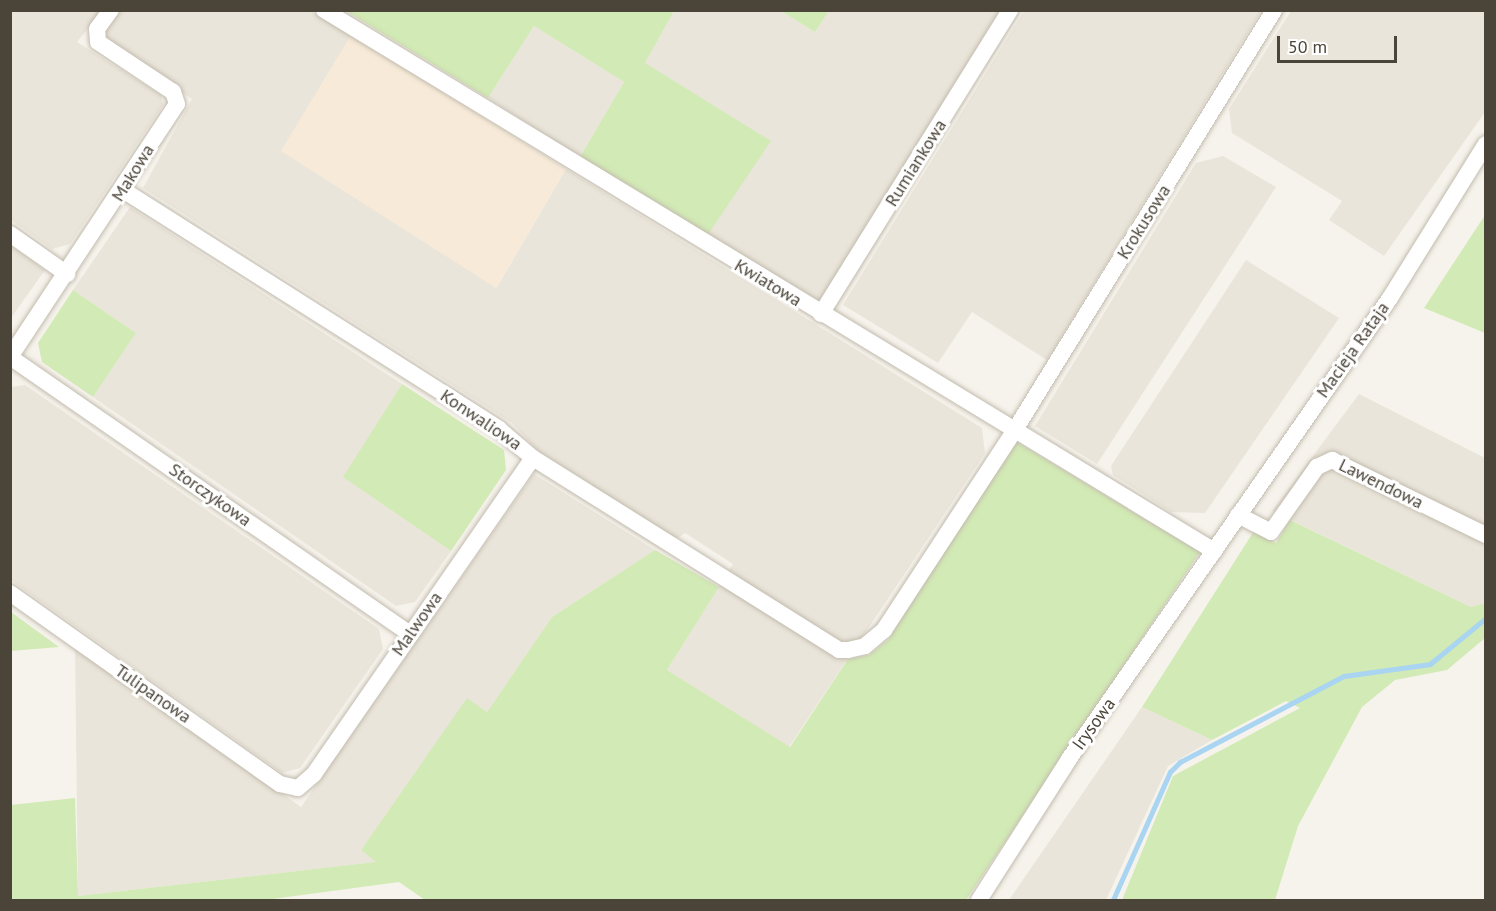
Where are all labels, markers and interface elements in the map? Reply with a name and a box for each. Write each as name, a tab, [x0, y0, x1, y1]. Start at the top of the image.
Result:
scale bar	[1280, 24, 1400, 62]
text: 50 m	[1288, 35, 1327, 58]
street label: Rumiankowa	[881, 116, 951, 210]
street label: Makowa	[107, 140, 159, 206]
street label: Krokusowa	[1113, 181, 1175, 263]
street label: Kwiatowa	[731, 255, 805, 311]
street label: Macieja Rataja	[1312, 298, 1394, 402]
street label: Konwaliowa	[436, 385, 526, 455]
street label: Lawendowa	[1335, 454, 1427, 514]
street label: Storczykowa	[165, 459, 255, 531]
street label: Malwowa	[387, 588, 447, 660]
street label: Tulipanowa	[111, 660, 195, 728]
street label: Irysowa	[1068, 694, 1120, 754]

